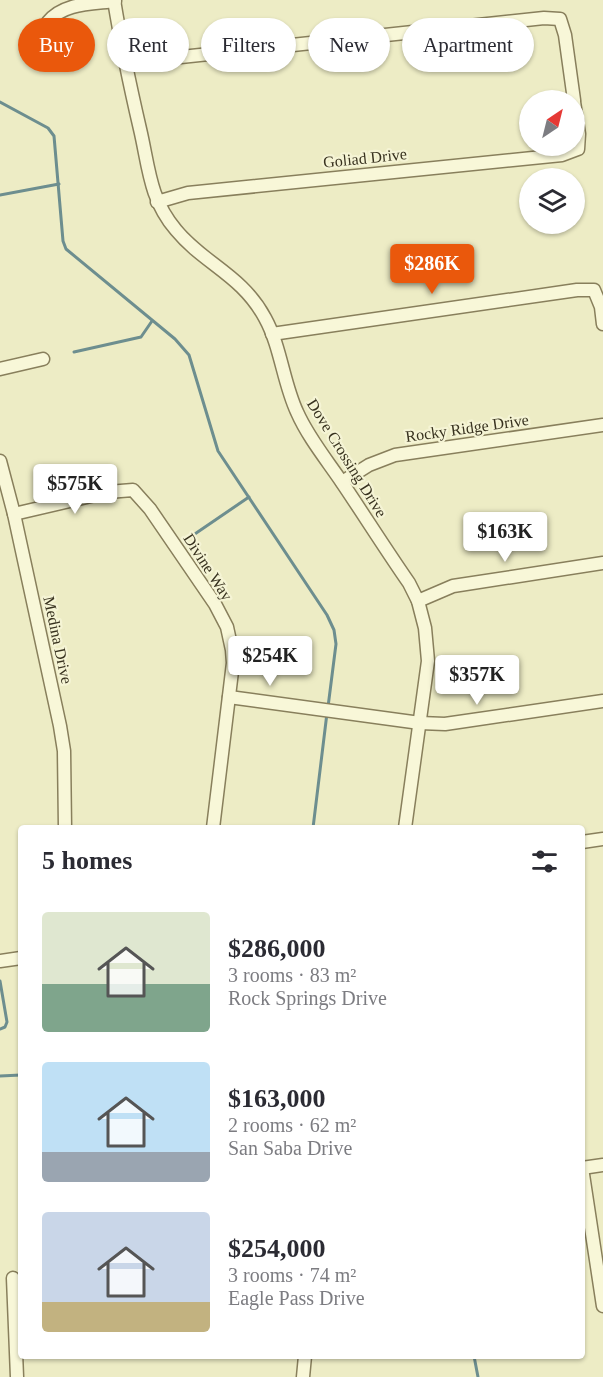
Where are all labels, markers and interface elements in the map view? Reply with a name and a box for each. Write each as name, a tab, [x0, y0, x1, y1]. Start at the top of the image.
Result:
chip: Buy	[18, 18, 95, 72]
chip: Rent	[107, 18, 189, 72]
chip: Filters	[201, 18, 296, 72]
chip: New	[308, 18, 390, 72]
chip: Apartment	[402, 18, 534, 72]
north arrow	[519, 90, 585, 156]
map controls	[519, 90, 585, 234]
street label: Goliad Drive	[322, 145, 408, 171]
button: layers	[519, 168, 585, 234]
pin: $286K	[390, 244, 474, 295]
text: $286K	[404, 252, 460, 274]
street label: Dove Crossing Drive	[303, 396, 390, 521]
street label: Rocky Ridge Drive	[404, 411, 530, 446]
pin: $575K	[33, 464, 117, 515]
text: $575K	[47, 472, 103, 494]
pin: $163K	[463, 512, 547, 563]
text: $163K	[477, 520, 533, 542]
street label: Divine Way	[179, 530, 236, 604]
street label: Medina Drive	[40, 595, 76, 685]
pin: $254K	[228, 636, 312, 687]
text: $254K	[242, 644, 298, 666]
pin: $357K	[435, 655, 519, 706]
text: $357K	[449, 663, 505, 685]
icon: filters	[528, 845, 561, 878]
text: 5 homes	[42, 846, 132, 875]
text: $286,000	[228, 934, 326, 963]
icon: home	[90, 936, 162, 1008]
text: 3 rooms · 83 m²	[228, 964, 356, 986]
text: Rock Springs Drive	[228, 987, 387, 1009]
text: $163,000	[228, 1084, 326, 1113]
icon: home	[90, 1086, 162, 1158]
text: 2 rooms · 62 m²	[228, 1114, 356, 1136]
text: San Saba Drive	[228, 1137, 352, 1159]
text: $254,000	[228, 1234, 326, 1263]
icon: home	[90, 1236, 162, 1308]
text: 3 rooms · 74 m²	[228, 1264, 356, 1286]
text: Eagle Pass Drive	[228, 1287, 365, 1309]

